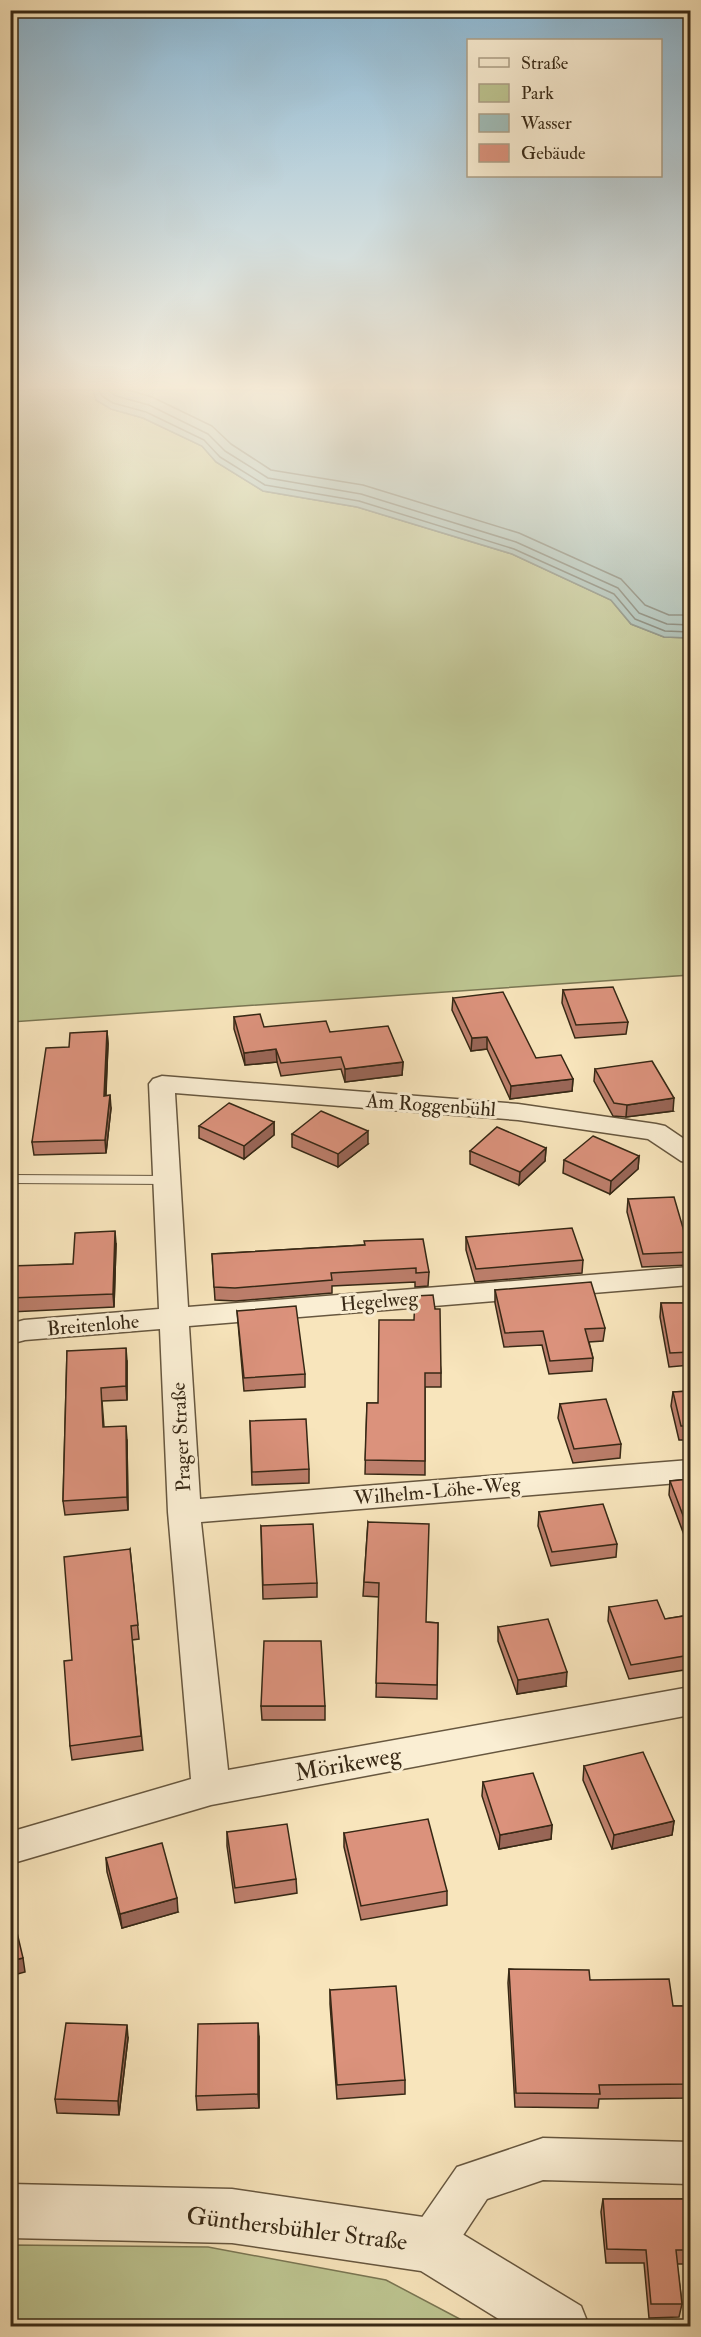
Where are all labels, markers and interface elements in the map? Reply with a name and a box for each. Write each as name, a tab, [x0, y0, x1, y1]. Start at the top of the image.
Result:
legend	[467, 39, 662, 177]
text: Straße	[521, 52, 569, 75]
text: Park	[521, 82, 554, 105]
text: Wasser	[520, 112, 572, 135]
text: Gebäude	[521, 142, 586, 165]
street label: Am Roggenbühl	[364, 1088, 497, 1122]
street label: Hegelweg	[339, 1285, 420, 1317]
street label: Breitenlohe	[46, 1309, 140, 1341]
street label: Prager Straße	[166, 1382, 196, 1492]
street label: Wilhelm-Löhe-Weg	[352, 1471, 522, 1511]
street label: Mörikeweg	[292, 1739, 405, 1789]
street label: Günthersbühler Straße	[185, 2200, 409, 2258]

